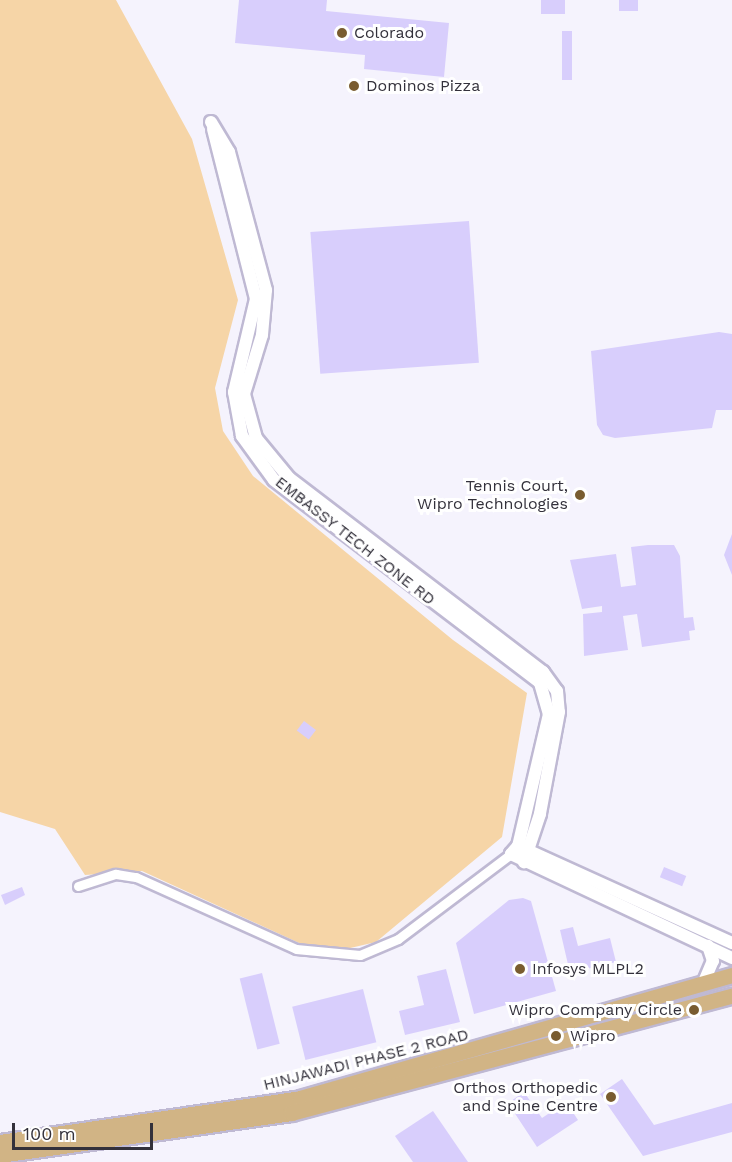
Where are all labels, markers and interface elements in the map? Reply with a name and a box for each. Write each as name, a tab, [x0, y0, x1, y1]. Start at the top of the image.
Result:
place label: Colorado	[354, 23, 424, 43]
marker: Colorado	[335, 26, 349, 40]
place label: Dominos Pizza	[366, 76, 480, 96]
marker: Dominos Pizza	[347, 79, 361, 93]
street label: EMBASSY TECH ZONE RD	[271, 472, 439, 610]
place label: Tennis Court, Wipro Technologies	[417, 476, 568, 514]
marker: Tennis Court, Wipro Technologies	[573, 488, 587, 502]
place label: Infosys MLPL2	[532, 959, 644, 979]
marker: Infosys MLPL2	[513, 962, 527, 976]
place label: Wipro Company Circle	[508, 1000, 682, 1020]
marker: Wipro Company Circle	[687, 1003, 701, 1017]
street label: HINJAWADI PHASE 2 ROAD	[261, 1025, 471, 1095]
place label: Wipro	[570, 1026, 616, 1046]
marker: Wipro	[547, 1027, 565, 1045]
place label: Orthos Orthopedic and Spine Centre	[453, 1078, 598, 1116]
marker: Orthos Orthopedic and Spine Centre	[602, 1088, 620, 1106]
scale bar	[15, 1111, 156, 1149]
text: 100 m	[23, 1123, 76, 1144]

